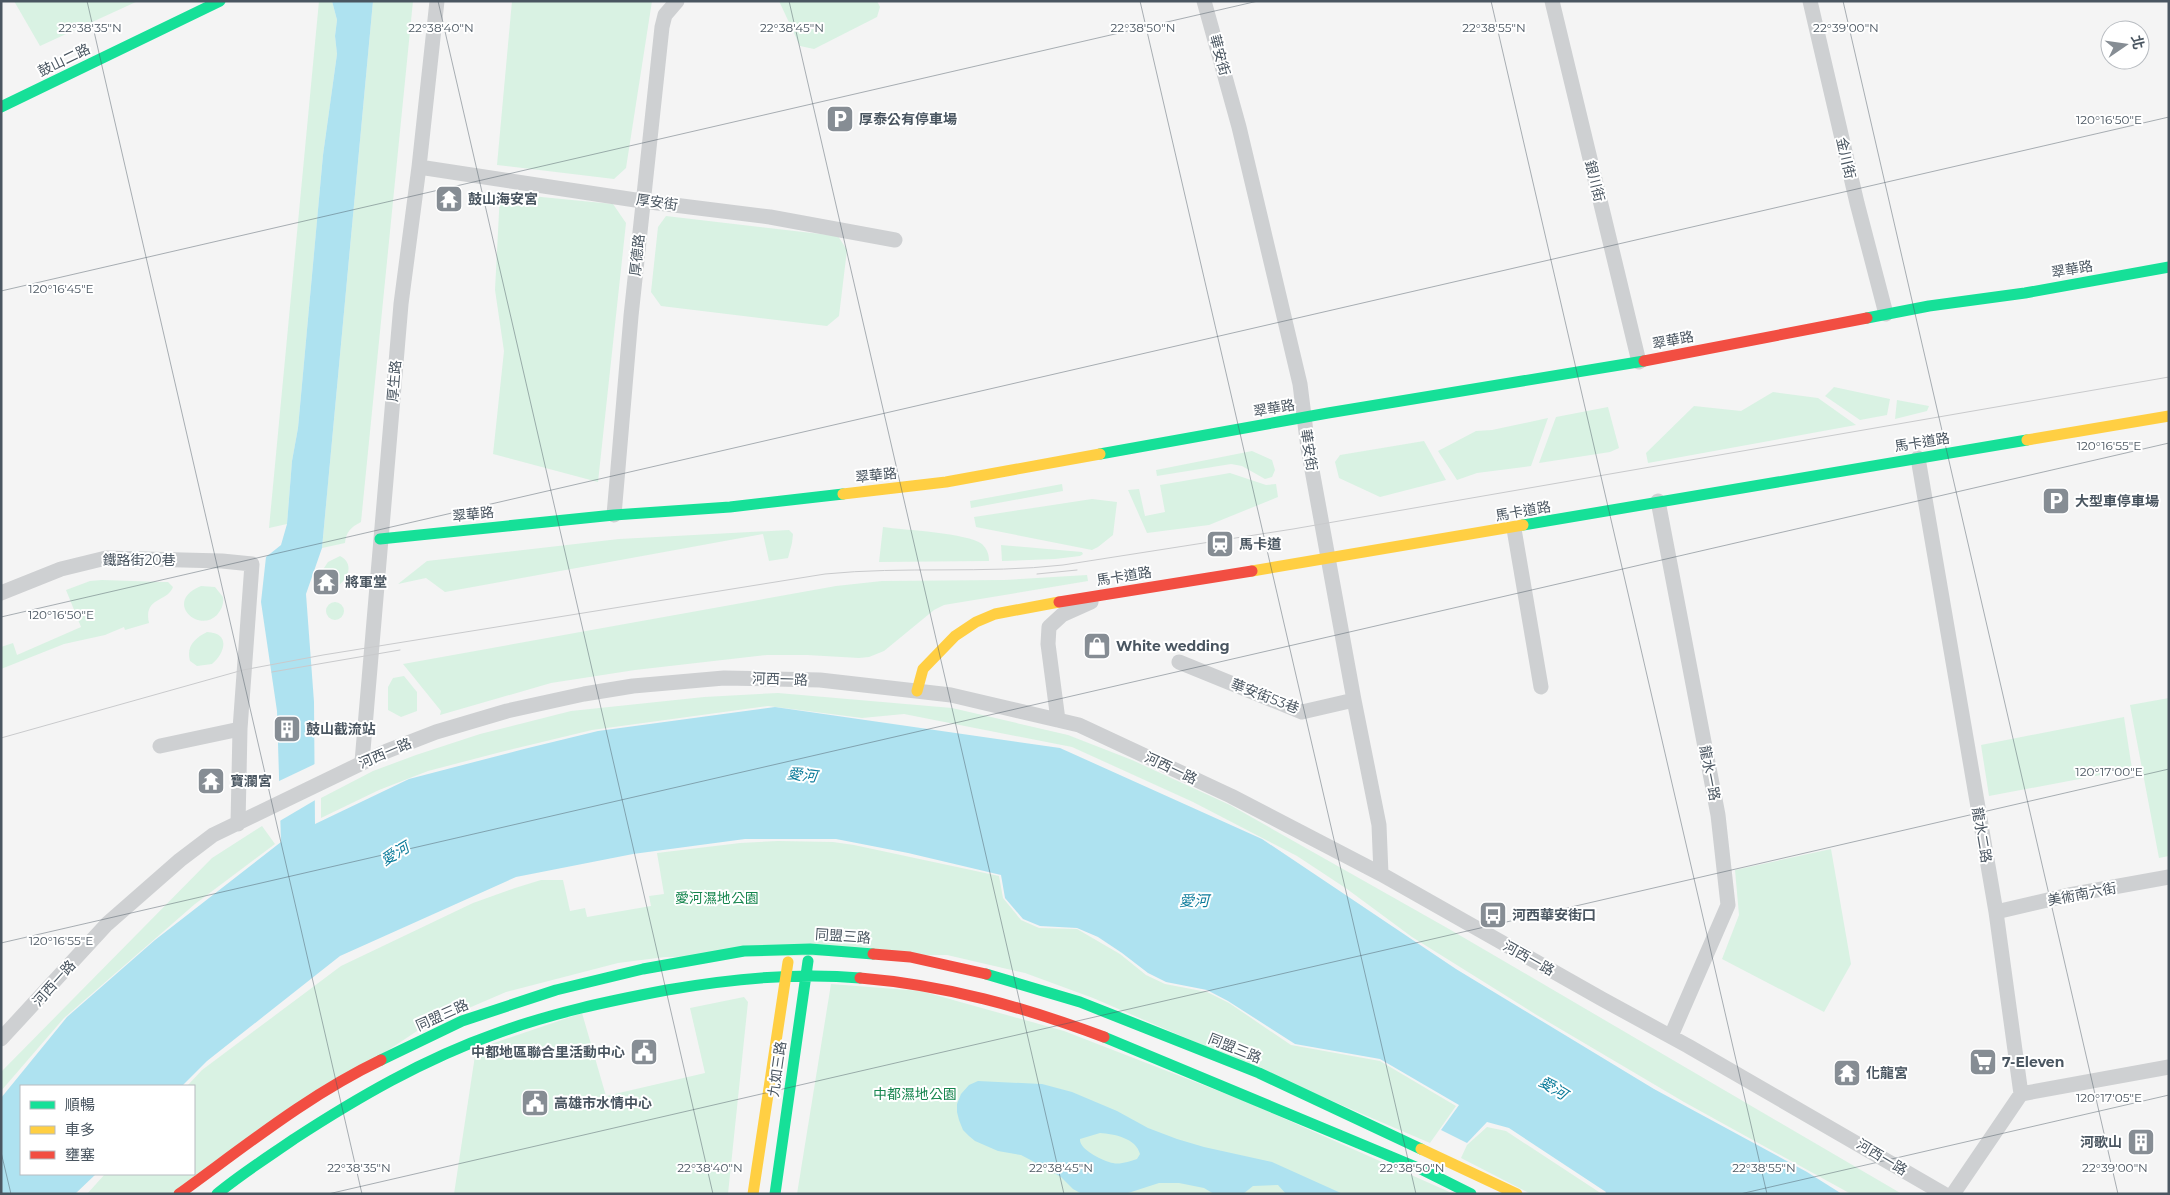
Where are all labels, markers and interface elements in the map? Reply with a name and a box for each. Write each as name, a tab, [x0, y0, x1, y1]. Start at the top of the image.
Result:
text: 22°38'35"N	[58, 20, 122, 35]
text: 22°38'40"N	[408, 20, 474, 35]
text: 22°38'45"N	[760, 20, 824, 35]
text: 22°38'50"N	[1111, 20, 1175, 35]
text: 22°38'55"N	[1462, 20, 1526, 35]
text: 22°39'00"N	[1813, 20, 1879, 35]
north arrow	[2100, 20, 2150, 70]
street label: 華安街	[1206, 32, 1234, 78]
text: 北	[2127, 33, 2148, 51]
street label: 鼓山二路	[35, 40, 93, 80]
parking icon: 厚泰公有停車場	[825, 104, 855, 134]
place label: 厚泰公有停車場	[859, 110, 957, 128]
text: 120°16'50"E	[2076, 112, 2142, 127]
street label: 金川街	[1833, 136, 1859, 180]
street label: 銀川街	[1581, 158, 1609, 204]
temple icon: 鼓山海安宮	[434, 184, 464, 214]
place label: 鼓山海安宮	[468, 190, 538, 208]
street label: 厚安街	[635, 190, 679, 214]
street label: 厚德路	[626, 233, 648, 277]
street label: 翠華路	[2050, 256, 2094, 282]
text: 120°16'45"E	[28, 281, 94, 296]
street label: 翠華路	[1651, 327, 1695, 353]
street label: 厚生路	[383, 359, 405, 403]
street label: 翠華路	[1252, 395, 1296, 421]
street label: 華安街	[1297, 428, 1321, 472]
street label: 馬卡道路	[1893, 429, 1951, 455]
text: 120°16'55"E	[2077, 438, 2141, 453]
street label: 翠華路	[854, 464, 898, 486]
parking icon: 大型車停車場	[2041, 486, 2071, 516]
place label: 大型車停車場	[2075, 492, 2159, 510]
street label: 馬卡道路	[1494, 497, 1552, 525]
street label: 翠華路	[451, 503, 495, 525]
station icon: 馬卡道	[1205, 529, 1235, 559]
place label: 馬卡道	[1239, 535, 1282, 553]
street label: 鐵路街20巷	[102, 551, 176, 569]
street label: 馬卡道路	[1095, 563, 1153, 589]
temple icon: 將軍堂	[311, 567, 341, 597]
place label: 將軍堂	[345, 573, 387, 591]
text: 120°16'50"E	[28, 607, 94, 622]
shop icon: White wedding	[1082, 631, 1112, 661]
place label: White wedding	[1116, 637, 1230, 655]
street label: 河西一路	[752, 669, 808, 689]
street label: 華安街53巷	[1228, 675, 1302, 717]
building icon: 鼓山截流站	[272, 714, 302, 744]
place label: 鼓山截流站	[306, 720, 376, 738]
street label: 河西一路	[356, 734, 414, 772]
street label: 龍水一路	[1696, 744, 1724, 802]
street label: 河西一路	[1142, 748, 1200, 788]
water label: 愛河	[786, 763, 821, 786]
text: 120°17'00"E	[2075, 764, 2143, 779]
temple icon: 寶瀾宮	[196, 766, 226, 796]
place label: 寶瀾宮	[230, 772, 272, 790]
street label: 龍水二路	[1968, 806, 1996, 864]
water label: 愛河	[377, 836, 415, 869]
street label: 美術南六街	[2046, 878, 2118, 910]
park label: 愛河濕地公園	[675, 889, 759, 907]
water label: 愛河	[1179, 891, 1212, 910]
bus stop icon: 河西華安街口	[1478, 900, 1508, 930]
place label: 河西華安街口	[1512, 906, 1596, 924]
street label: 同盟三路	[814, 925, 872, 947]
text: 120°16'55"E	[29, 933, 93, 948]
street label: 河西一路	[1500, 937, 1558, 979]
street label: 河西一路	[29, 956, 79, 1010]
street label: 同盟三路	[413, 995, 471, 1035]
street label: 同盟三路	[1206, 1029, 1264, 1067]
public building icon: 中都地區聯合里活動中心	[629, 1037, 659, 1067]
street label: 九如三路	[764, 1040, 790, 1098]
place label: 中都地區聯合里活動中心	[471, 1043, 625, 1061]
supermarket icon: 7-Eleven	[1968, 1047, 1998, 1077]
place label: 7-Eleven	[2002, 1053, 2064, 1071]
temple icon: 化龍宮	[1832, 1058, 1862, 1088]
place label: 化龍宮	[1866, 1064, 1908, 1082]
water label: 愛河	[1536, 1072, 1574, 1105]
legend	[20, 1085, 195, 1175]
park label: 中都濕地公園	[873, 1085, 957, 1103]
public building icon: 高雄市水情中心	[520, 1088, 550, 1118]
text: 120°17'05"E	[2076, 1090, 2142, 1105]
place label: 高雄市水情中心	[554, 1094, 652, 1112]
text: 順暢	[65, 1095, 95, 1114]
text: 車多	[65, 1120, 95, 1139]
building icon: 河歌山	[2126, 1127, 2156, 1157]
place label: 河歌山	[2080, 1133, 2122, 1151]
street label: 河西一路	[1853, 1135, 1911, 1179]
text: 壅塞	[65, 1145, 95, 1164]
text: 22°38'35"N	[327, 1160, 391, 1175]
text: 22°38'40"N	[677, 1160, 743, 1175]
text: 22°38'45"N	[1029, 1160, 1093, 1175]
text: 22°38'50"N	[1380, 1160, 1444, 1175]
text: 22°38'55"N	[1732, 1160, 1796, 1175]
text: 22°39'00"N	[2082, 1160, 2148, 1175]

